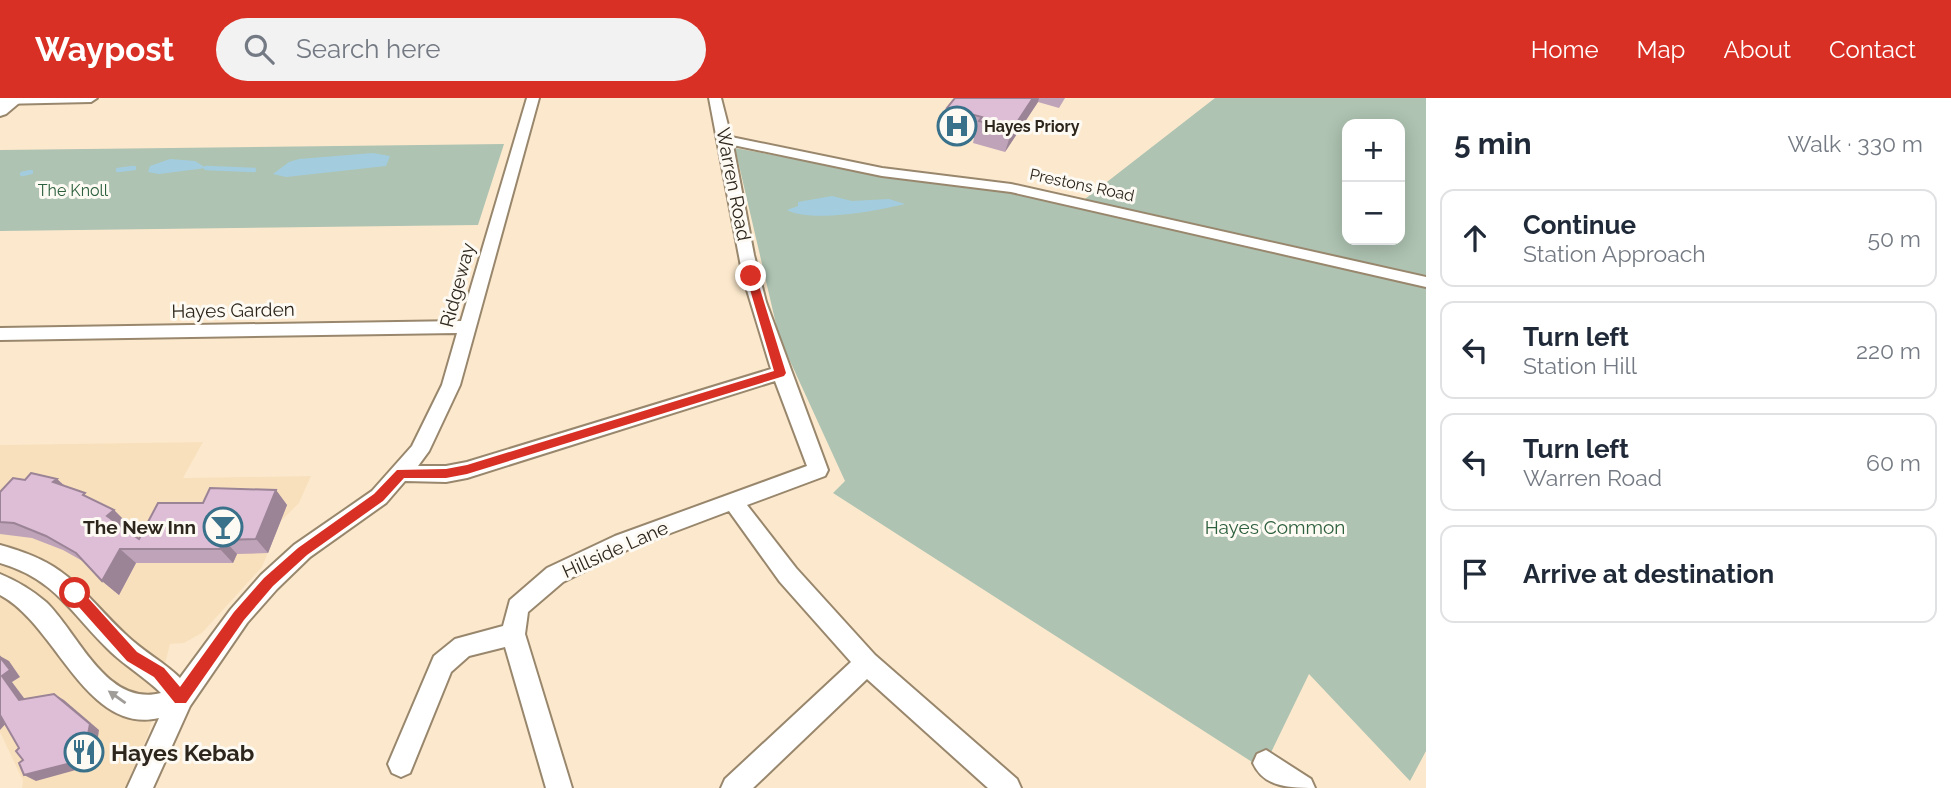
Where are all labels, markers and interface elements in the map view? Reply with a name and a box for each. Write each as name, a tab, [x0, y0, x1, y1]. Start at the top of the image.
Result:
search box	[216, 18, 706, 81]
text: Waypost	[35, 30, 174, 69]
icon: search	[240, 30, 278, 68]
text: Search here	[296, 34, 440, 64]
text: Home	[1531, 35, 1599, 64]
text: Map	[1637, 35, 1685, 64]
text: About	[1723, 35, 1791, 64]
text: Contact	[1829, 35, 1916, 64]
hospital icon: Hayes Priory	[936, 105, 978, 147]
place label: Hayes Priory	[984, 117, 1080, 136]
map controls	[1342, 119, 1405, 245]
button: +	[1342, 119, 1405, 182]
street label: Warren Road	[712, 126, 756, 242]
text: 5 min	[1454, 126, 1532, 161]
text: Walk · 330 m	[1787, 130, 1923, 157]
street label: Prestons Road	[1028, 165, 1136, 205]
park label: The Knoll	[38, 181, 109, 200]
button: −	[1342, 182, 1405, 245]
text: Continue	[1523, 210, 1636, 240]
icon: ahead	[1456, 219, 1494, 257]
text: 50 m	[1867, 225, 1921, 252]
street label: Ridgeway	[435, 240, 479, 330]
text: Station Approach	[1523, 240, 1706, 267]
route end	[735, 260, 766, 291]
street label: Hayes Garden	[171, 298, 295, 322]
text: Turn left	[1523, 322, 1629, 352]
icon: left	[1456, 331, 1494, 369]
text: 220 m	[1856, 337, 1921, 364]
text: Station Hill	[1523, 352, 1637, 379]
text: Turn left	[1523, 434, 1629, 464]
icon: left	[1456, 443, 1494, 481]
text: 60 m	[1866, 449, 1921, 476]
text: Warren Road	[1523, 464, 1662, 491]
bar icon: The New Inn	[202, 506, 244, 548]
place label: The New Inn	[83, 516, 196, 538]
street label: Hillside Lane	[559, 516, 671, 582]
park label: Hayes Common	[1205, 516, 1345, 538]
icon: arrive	[1456, 555, 1494, 593]
text: Arrive at destination	[1523, 559, 1774, 589]
route start	[59, 577, 90, 608]
one-way arrow	[108, 690, 126, 704]
restaurant icon: Hayes Kebab	[63, 731, 105, 773]
place label: Hayes Kebab	[111, 739, 254, 766]

